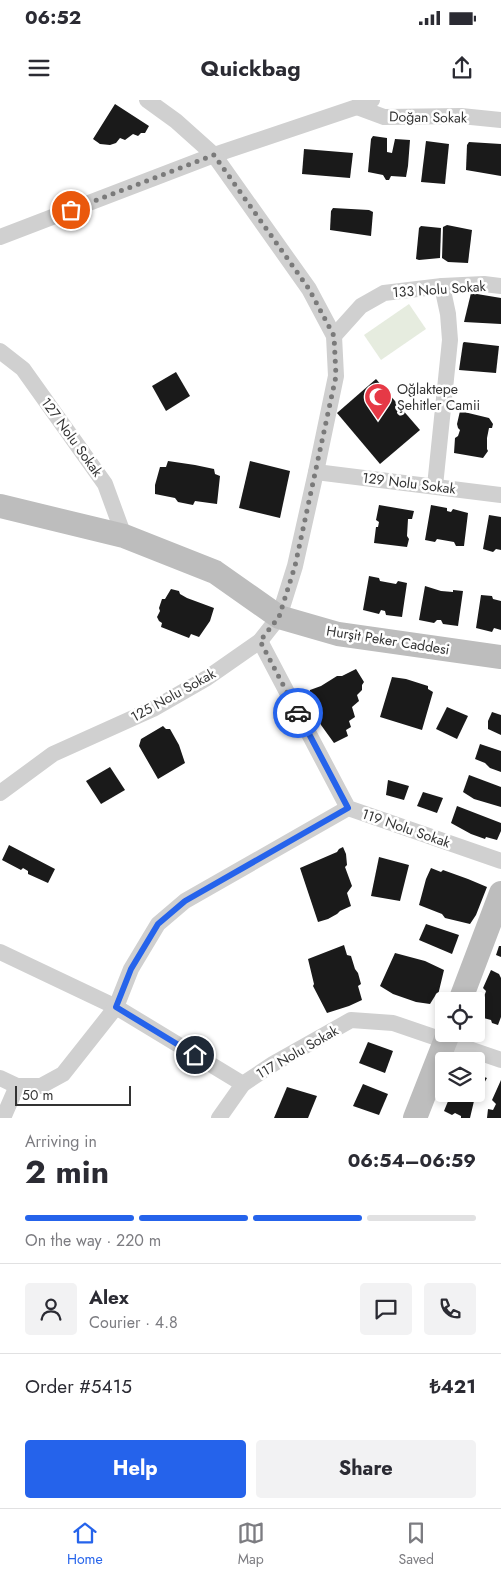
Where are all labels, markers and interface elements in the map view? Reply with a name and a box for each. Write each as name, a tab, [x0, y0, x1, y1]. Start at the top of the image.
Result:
text: 06:52	[25, 4, 81, 31]
text: Quickbag	[200, 52, 301, 84]
icon: menu	[25, 54, 53, 82]
icon: share	[448, 54, 476, 82]
street label: Doğan Sokak	[389, 106, 468, 128]
pin	[50, 189, 92, 231]
icon: bag	[57, 196, 85, 224]
street label: 133 Nolu Sokak	[392, 276, 487, 302]
place label: Oğlaktepe Şehitler Camii	[397, 379, 480, 415]
mosque icon: Oğlaktepe Şehitler Camii	[363, 382, 393, 421]
street label: 127 Nolu Sokak	[36, 393, 108, 481]
street label: 129 Nolu Sokak	[361, 467, 458, 499]
street label: Hurşit Peker Caddesi	[325, 620, 451, 660]
street label: 125 Nolu Sokak	[127, 663, 220, 727]
courier	[273, 688, 323, 738]
icon: car	[284, 699, 312, 727]
street label: 119 Nolu Sokak	[359, 803, 454, 853]
map controls	[435, 992, 485, 1102]
button: locate	[435, 992, 485, 1042]
street label: 117 Nolu Sokak	[252, 1020, 342, 1084]
pin	[174, 1034, 216, 1076]
icon: home	[181, 1041, 209, 1069]
button: layers	[435, 1052, 485, 1102]
scale bar	[15, 1083, 131, 1106]
text: 50 m	[22, 1085, 53, 1105]
text: Arriving in	[25, 1130, 97, 1153]
text: 06:54–06:59	[348, 1147, 476, 1174]
text: 2 min	[25, 1149, 109, 1195]
text: On the way · 220 m	[25, 1229, 161, 1252]
button: person	[25, 1283, 77, 1335]
button: chat	[360, 1283, 412, 1335]
button: phone	[424, 1283, 476, 1335]
text: Alex	[89, 1284, 129, 1311]
text: Courier · 4.8	[89, 1311, 178, 1334]
text: Order #5415	[25, 1373, 132, 1400]
text: ₺421	[430, 1373, 476, 1400]
button: Help	[25, 1440, 246, 1498]
button: Share	[256, 1440, 476, 1498]
tab: Home	[67, 1519, 103, 1569]
tab: Map	[237, 1519, 265, 1569]
tab: Saved	[399, 1519, 434, 1569]

